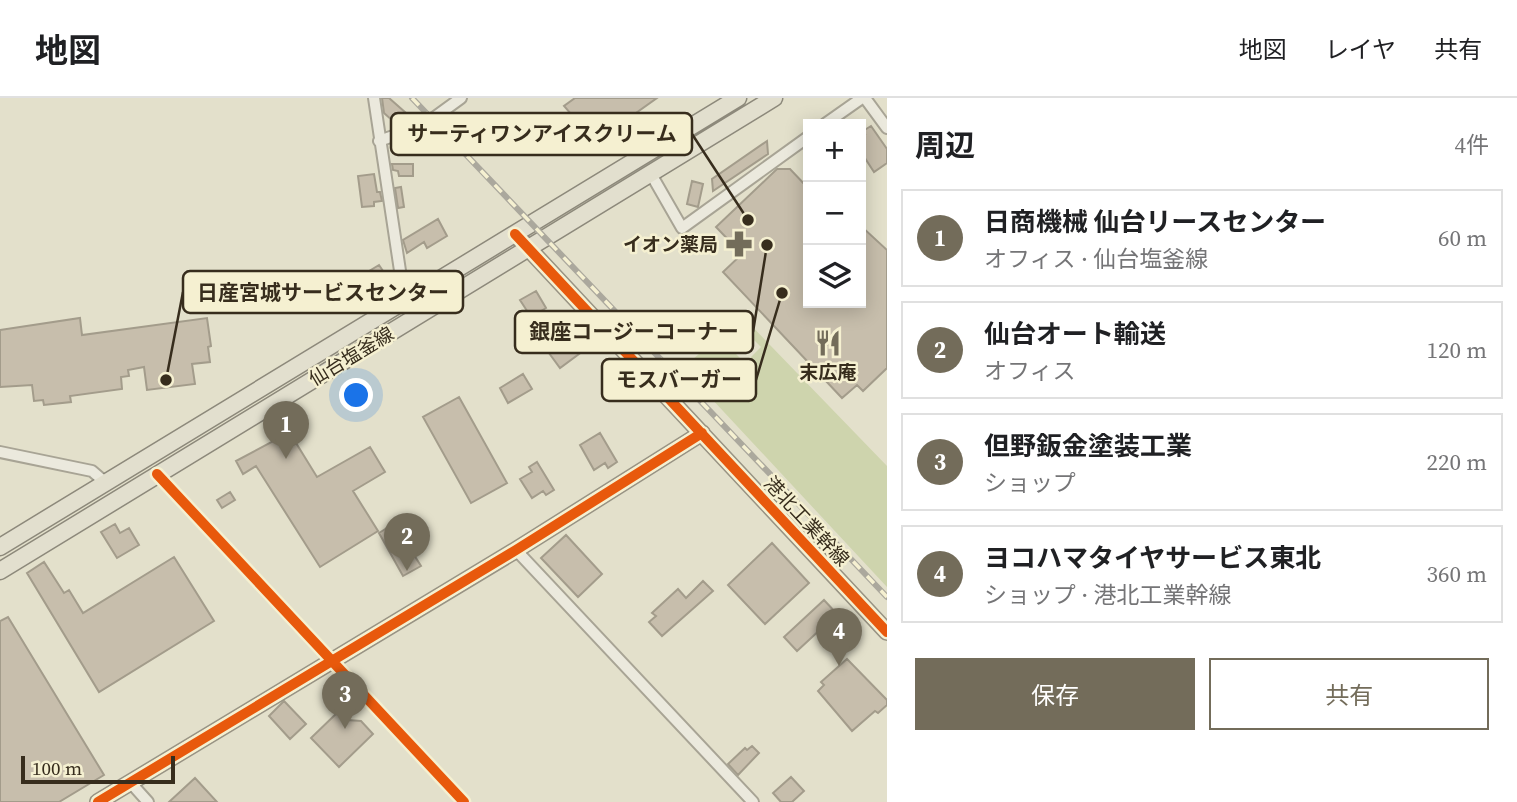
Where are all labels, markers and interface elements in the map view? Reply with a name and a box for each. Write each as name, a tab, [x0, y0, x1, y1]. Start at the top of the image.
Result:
text: 地図	[35, 28, 101, 73]
text: 地図	[1239, 33, 1287, 66]
text: レイヤ	[1325, 33, 1396, 66]
text: 共有	[1434, 33, 1482, 66]
callout: サーティワンアイスクリーム	[391, 113, 692, 155]
text: サーティワンアイスクリーム	[407, 119, 677, 148]
map controls	[803, 119, 866, 308]
button: +	[803, 119, 866, 182]
text: 周辺	[915, 125, 975, 166]
text: 4件	[1455, 129, 1489, 161]
button: −	[803, 182, 866, 245]
text: 日商機械 仙台リースセンター	[984, 204, 1326, 240]
text: 1	[934, 222, 946, 254]
text: 60 m	[1438, 222, 1487, 254]
pharmacy icon: イオン薬局	[724, 229, 754, 259]
place label: イオン薬局	[623, 231, 718, 257]
text: オフィス · 仙台塩釜線	[984, 243, 1208, 275]
button: layers	[803, 245, 866, 308]
callout: 日産宮城サービスセンター	[183, 271, 463, 313]
text: 日産宮城サービスセンター	[197, 278, 449, 307]
callout: 銀座コージーコーナー	[515, 311, 753, 353]
text: 仙台オート輸送	[984, 316, 1166, 352]
text: 銀座コージーコーナー	[529, 317, 739, 346]
street label: 仙台塩釜線	[304, 320, 398, 392]
restaurant icon: 末広庵	[813, 328, 843, 358]
text: 2	[934, 334, 946, 366]
text: 120 m	[1426, 334, 1487, 366]
text: オフィス	[984, 355, 1076, 387]
callout: モスバーガー	[602, 359, 756, 401]
place label: 末広庵	[799, 359, 857, 385]
text: モスバーガー	[616, 365, 742, 394]
your location	[339, 378, 373, 412]
pin: 1	[263, 401, 309, 459]
text: 但野鈑金塗装工業	[984, 428, 1192, 464]
text: 3	[934, 446, 946, 478]
text: 220 m	[1426, 446, 1487, 478]
text: ショップ	[984, 467, 1076, 499]
street label: 港北工業幹線	[759, 470, 855, 572]
pin: 2	[384, 513, 430, 571]
text: ヨコハマタイヤサービス東北	[984, 540, 1321, 576]
text: 4	[934, 558, 946, 590]
text: 360 m	[1426, 558, 1487, 590]
text: ショップ · 港北工業幹線	[984, 579, 1232, 611]
pin: 4	[816, 608, 862, 666]
button: 保存	[915, 658, 1195, 730]
button: 共有	[1209, 658, 1489, 730]
pin: 3	[322, 671, 368, 729]
scale bar	[21, 753, 175, 785]
text: 100 m	[32, 755, 82, 781]

